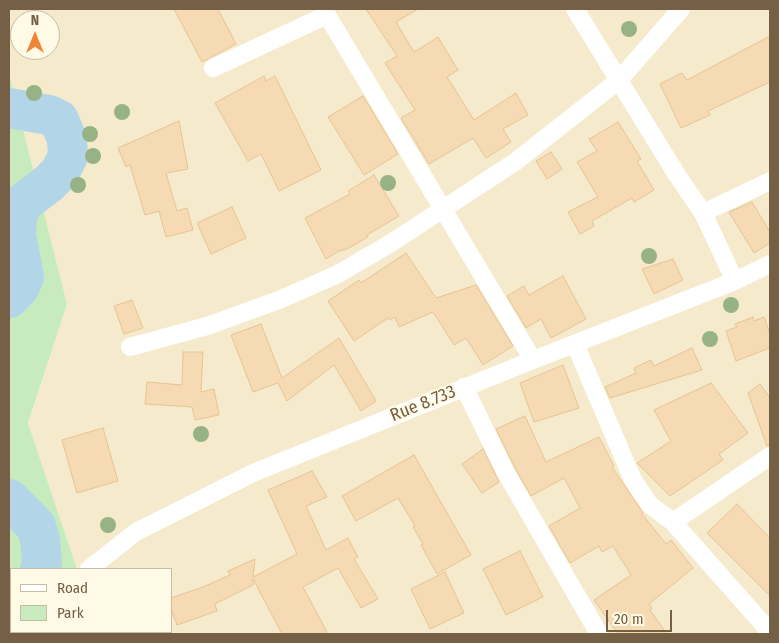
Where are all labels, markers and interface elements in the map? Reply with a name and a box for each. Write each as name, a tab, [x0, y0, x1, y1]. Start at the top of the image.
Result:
north arrow	[10, 10, 60, 60]
text: N	[31, 12, 39, 29]
street label: Rue 8.733	[387, 381, 459, 427]
legend	[10, 568, 172, 633]
text: Road	[57, 579, 88, 597]
scale bar	[609, 600, 675, 632]
text: Park	[57, 604, 84, 622]
text: 20 m	[614, 610, 644, 628]

